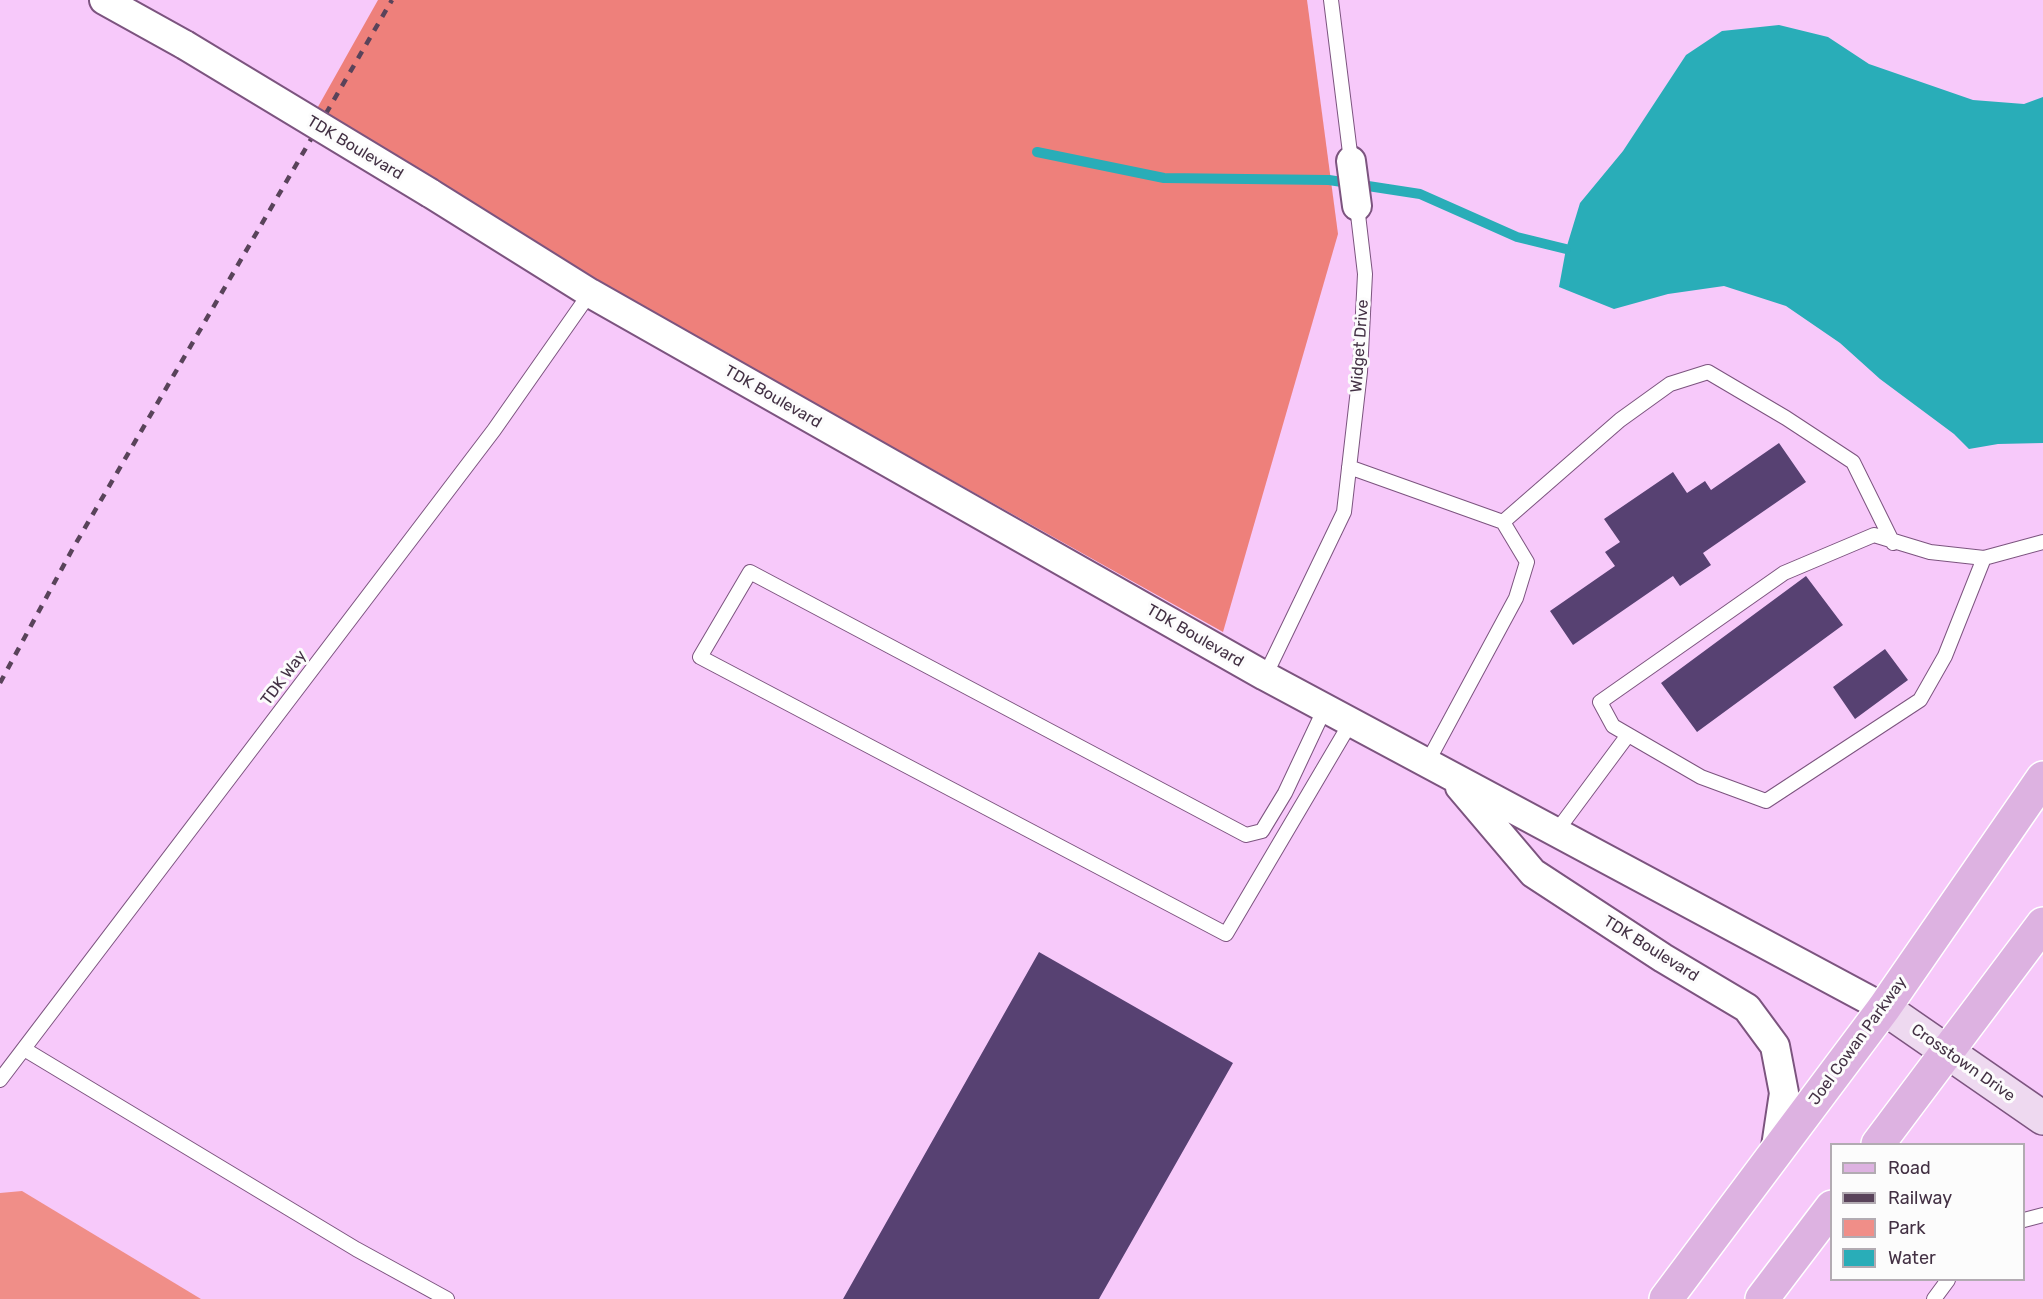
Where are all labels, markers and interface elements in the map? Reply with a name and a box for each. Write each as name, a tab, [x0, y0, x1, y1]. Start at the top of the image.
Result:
street label: TDK Boulevard	[303, 112, 407, 184]
street label: Widget Drive	[1347, 299, 1373, 393]
street label: TDK Boulevard	[721, 362, 825, 432]
street label: TDK Boulevard	[1143, 601, 1247, 671]
street label: TDK Way	[257, 647, 311, 709]
street label: TDK Boulevard	[1600, 912, 1702, 986]
street label: Joel Cowan Parkway	[1805, 973, 1911, 1109]
street label: Crosstown Drive	[1907, 1020, 2019, 1106]
legend	[1830, 1143, 2025, 1281]
text: Road	[1888, 1157, 1931, 1179]
text: Railway	[1888, 1187, 1952, 1209]
text: Park	[1888, 1217, 1925, 1239]
text: Water	[1888, 1247, 1936, 1269]

